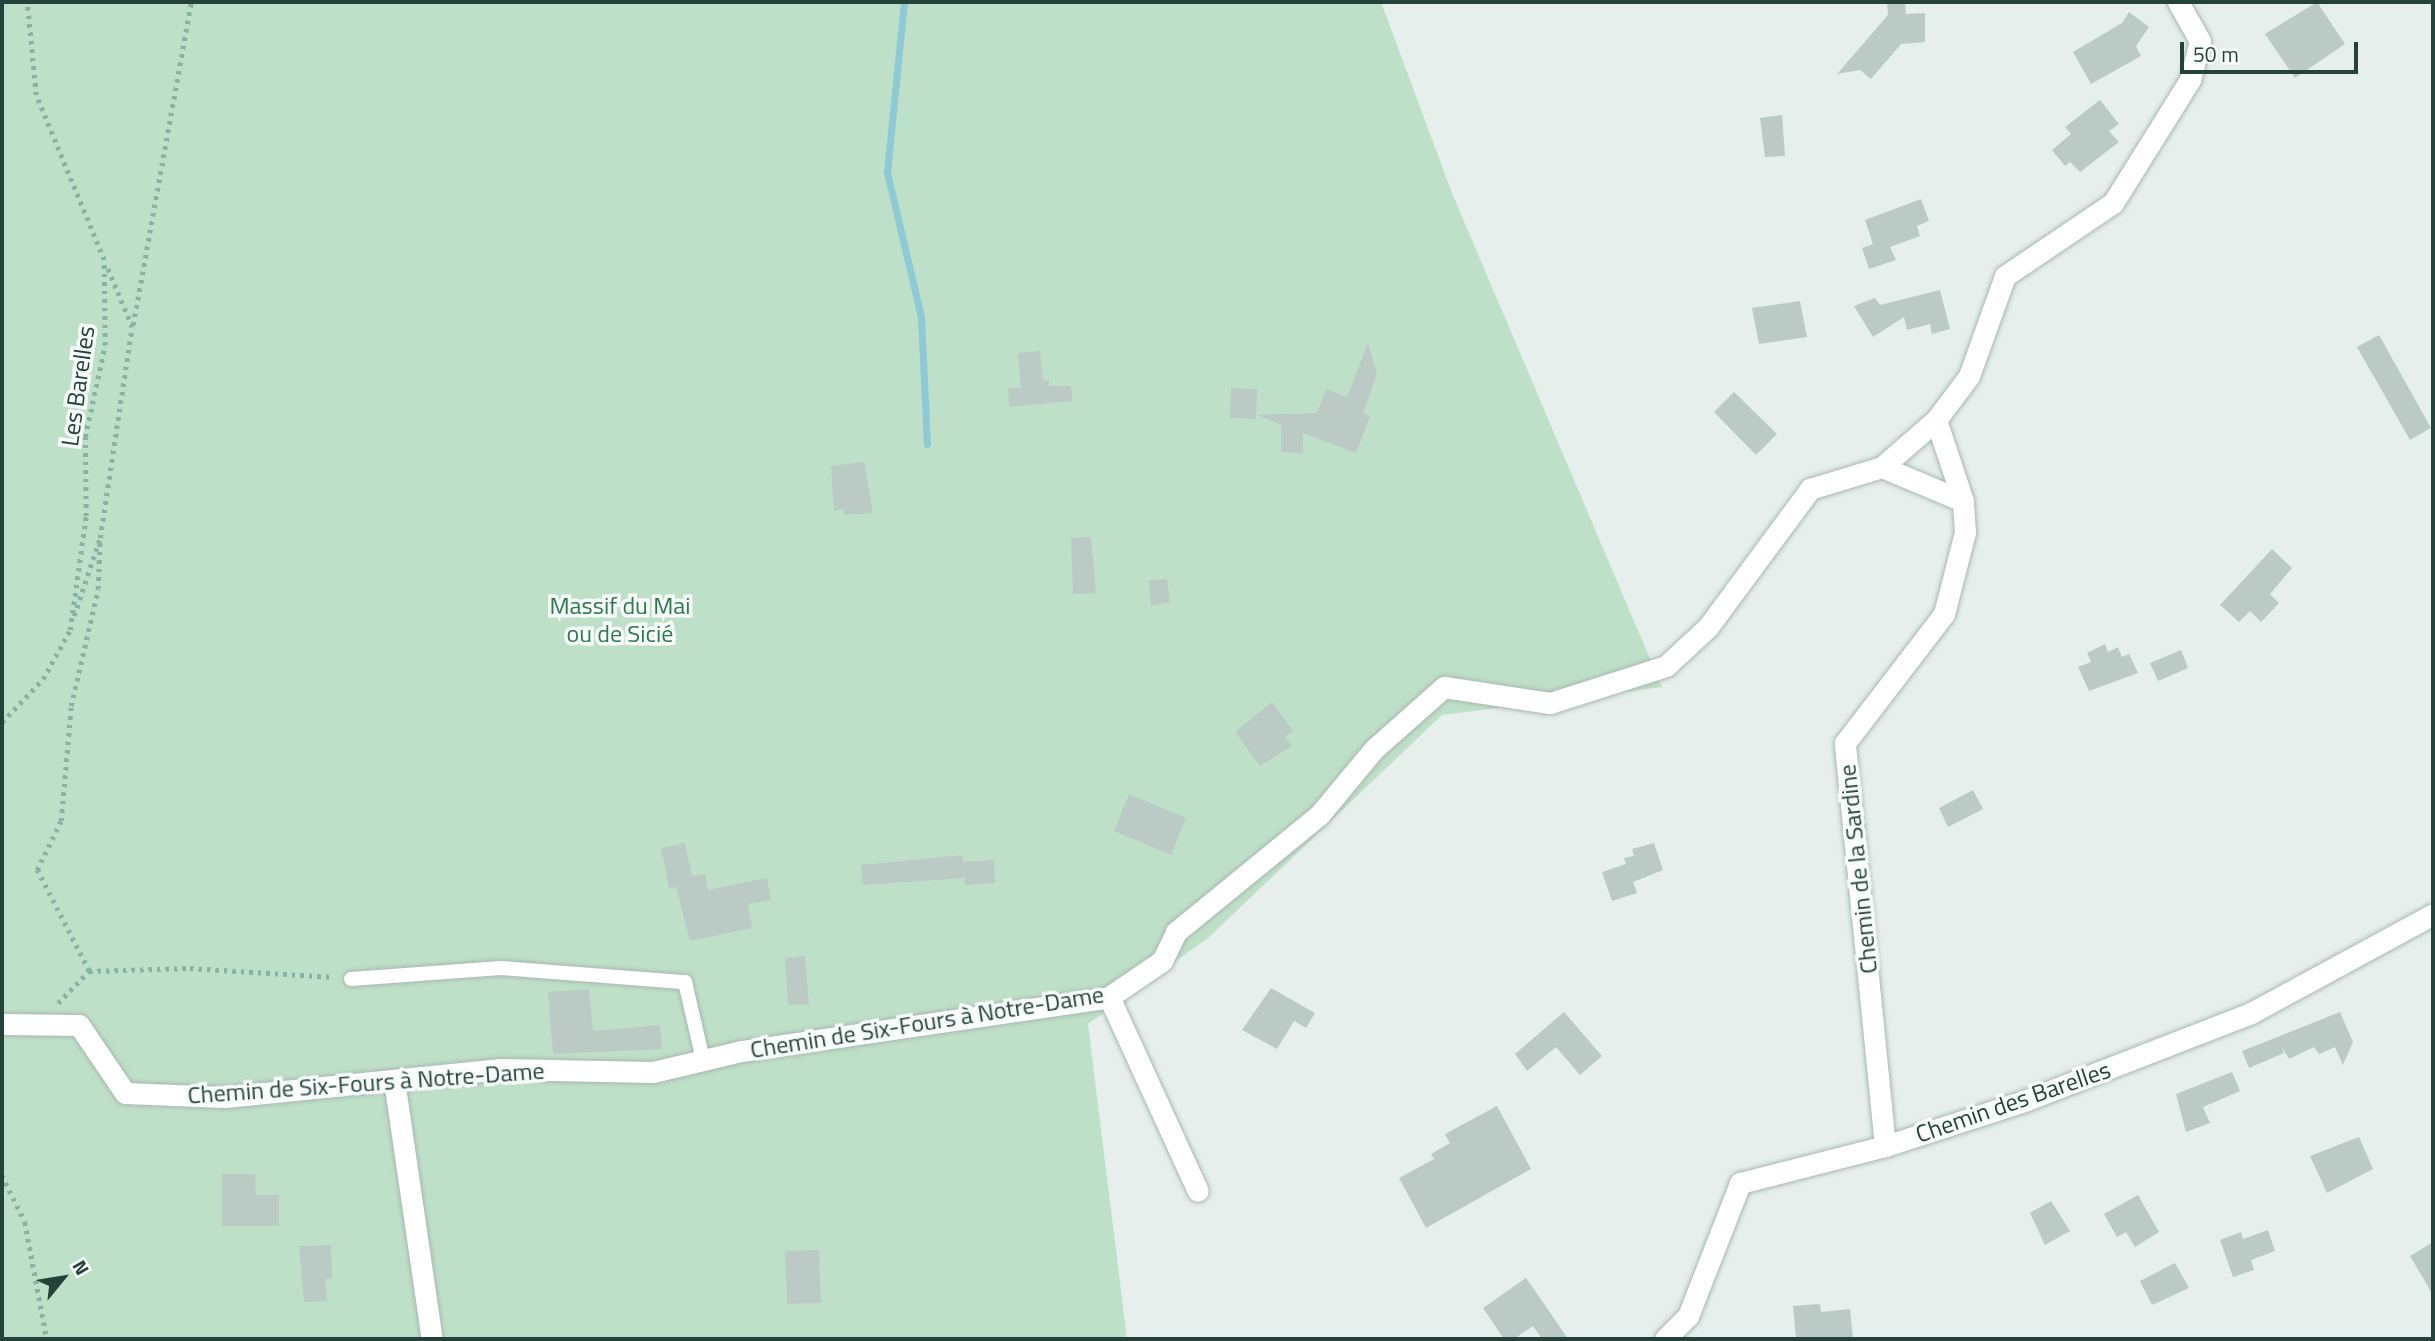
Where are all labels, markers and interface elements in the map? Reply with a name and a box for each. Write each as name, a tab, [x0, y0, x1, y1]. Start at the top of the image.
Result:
scale bar	[2183, 28, 2362, 72]
text: 50 m	[2193, 38, 2239, 70]
street label: Les Barelles	[55, 324, 101, 448]
park label: Massif du Mai ou de Sicié	[549, 592, 691, 648]
street label: Chemin de la Sardine	[1833, 763, 1883, 975]
street label: Chemin de Six-Fours à Notre-Dame	[748, 980, 1106, 1064]
street label: Chemin des Barelles	[1912, 1055, 2114, 1149]
street label: Chemin de Six-Fours à Notre-Dame	[187, 1056, 545, 1110]
north arrow	[28, 1243, 98, 1313]
text: N	[66, 1254, 97, 1280]

